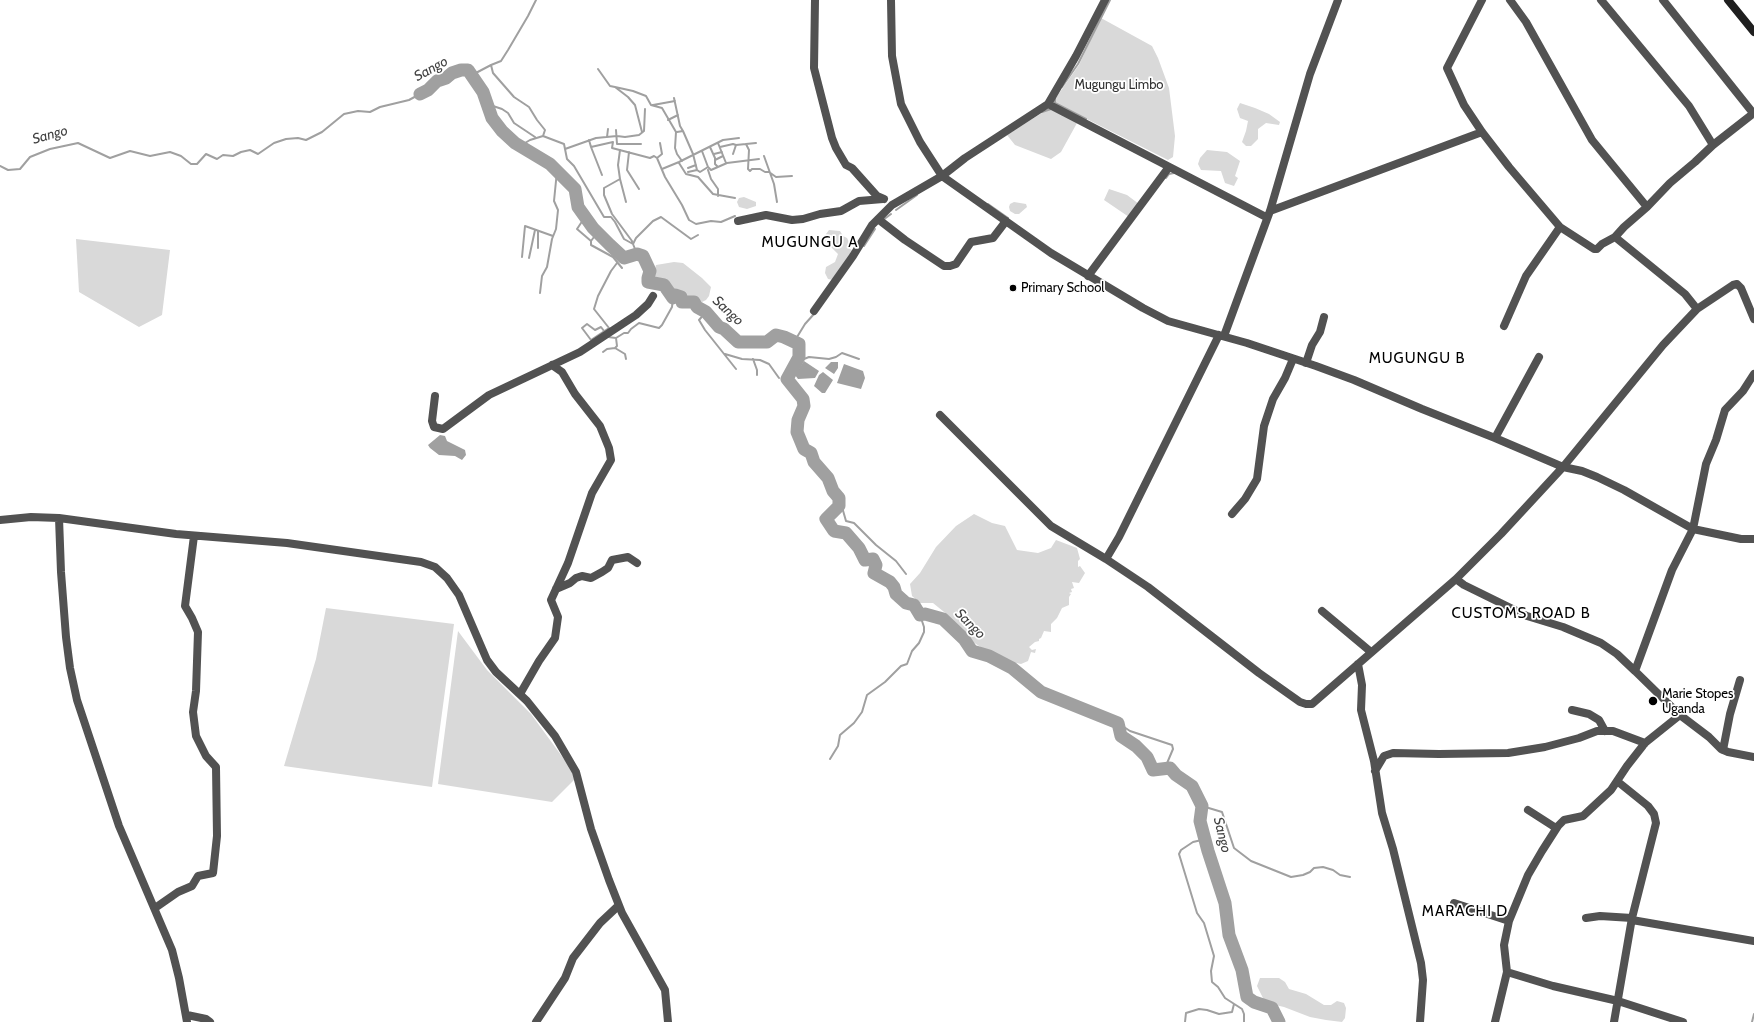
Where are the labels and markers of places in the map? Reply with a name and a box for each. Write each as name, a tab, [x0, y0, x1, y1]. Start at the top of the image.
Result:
place label: Primary School	[1021, 280, 1104, 296]
marker: Primary School	[1008, 283, 1018, 293]
place label: Marie Stopes Uganda	[1662, 686, 1733, 717]
marker: Marie Stopes Uganda	[1647, 695, 1659, 707]

